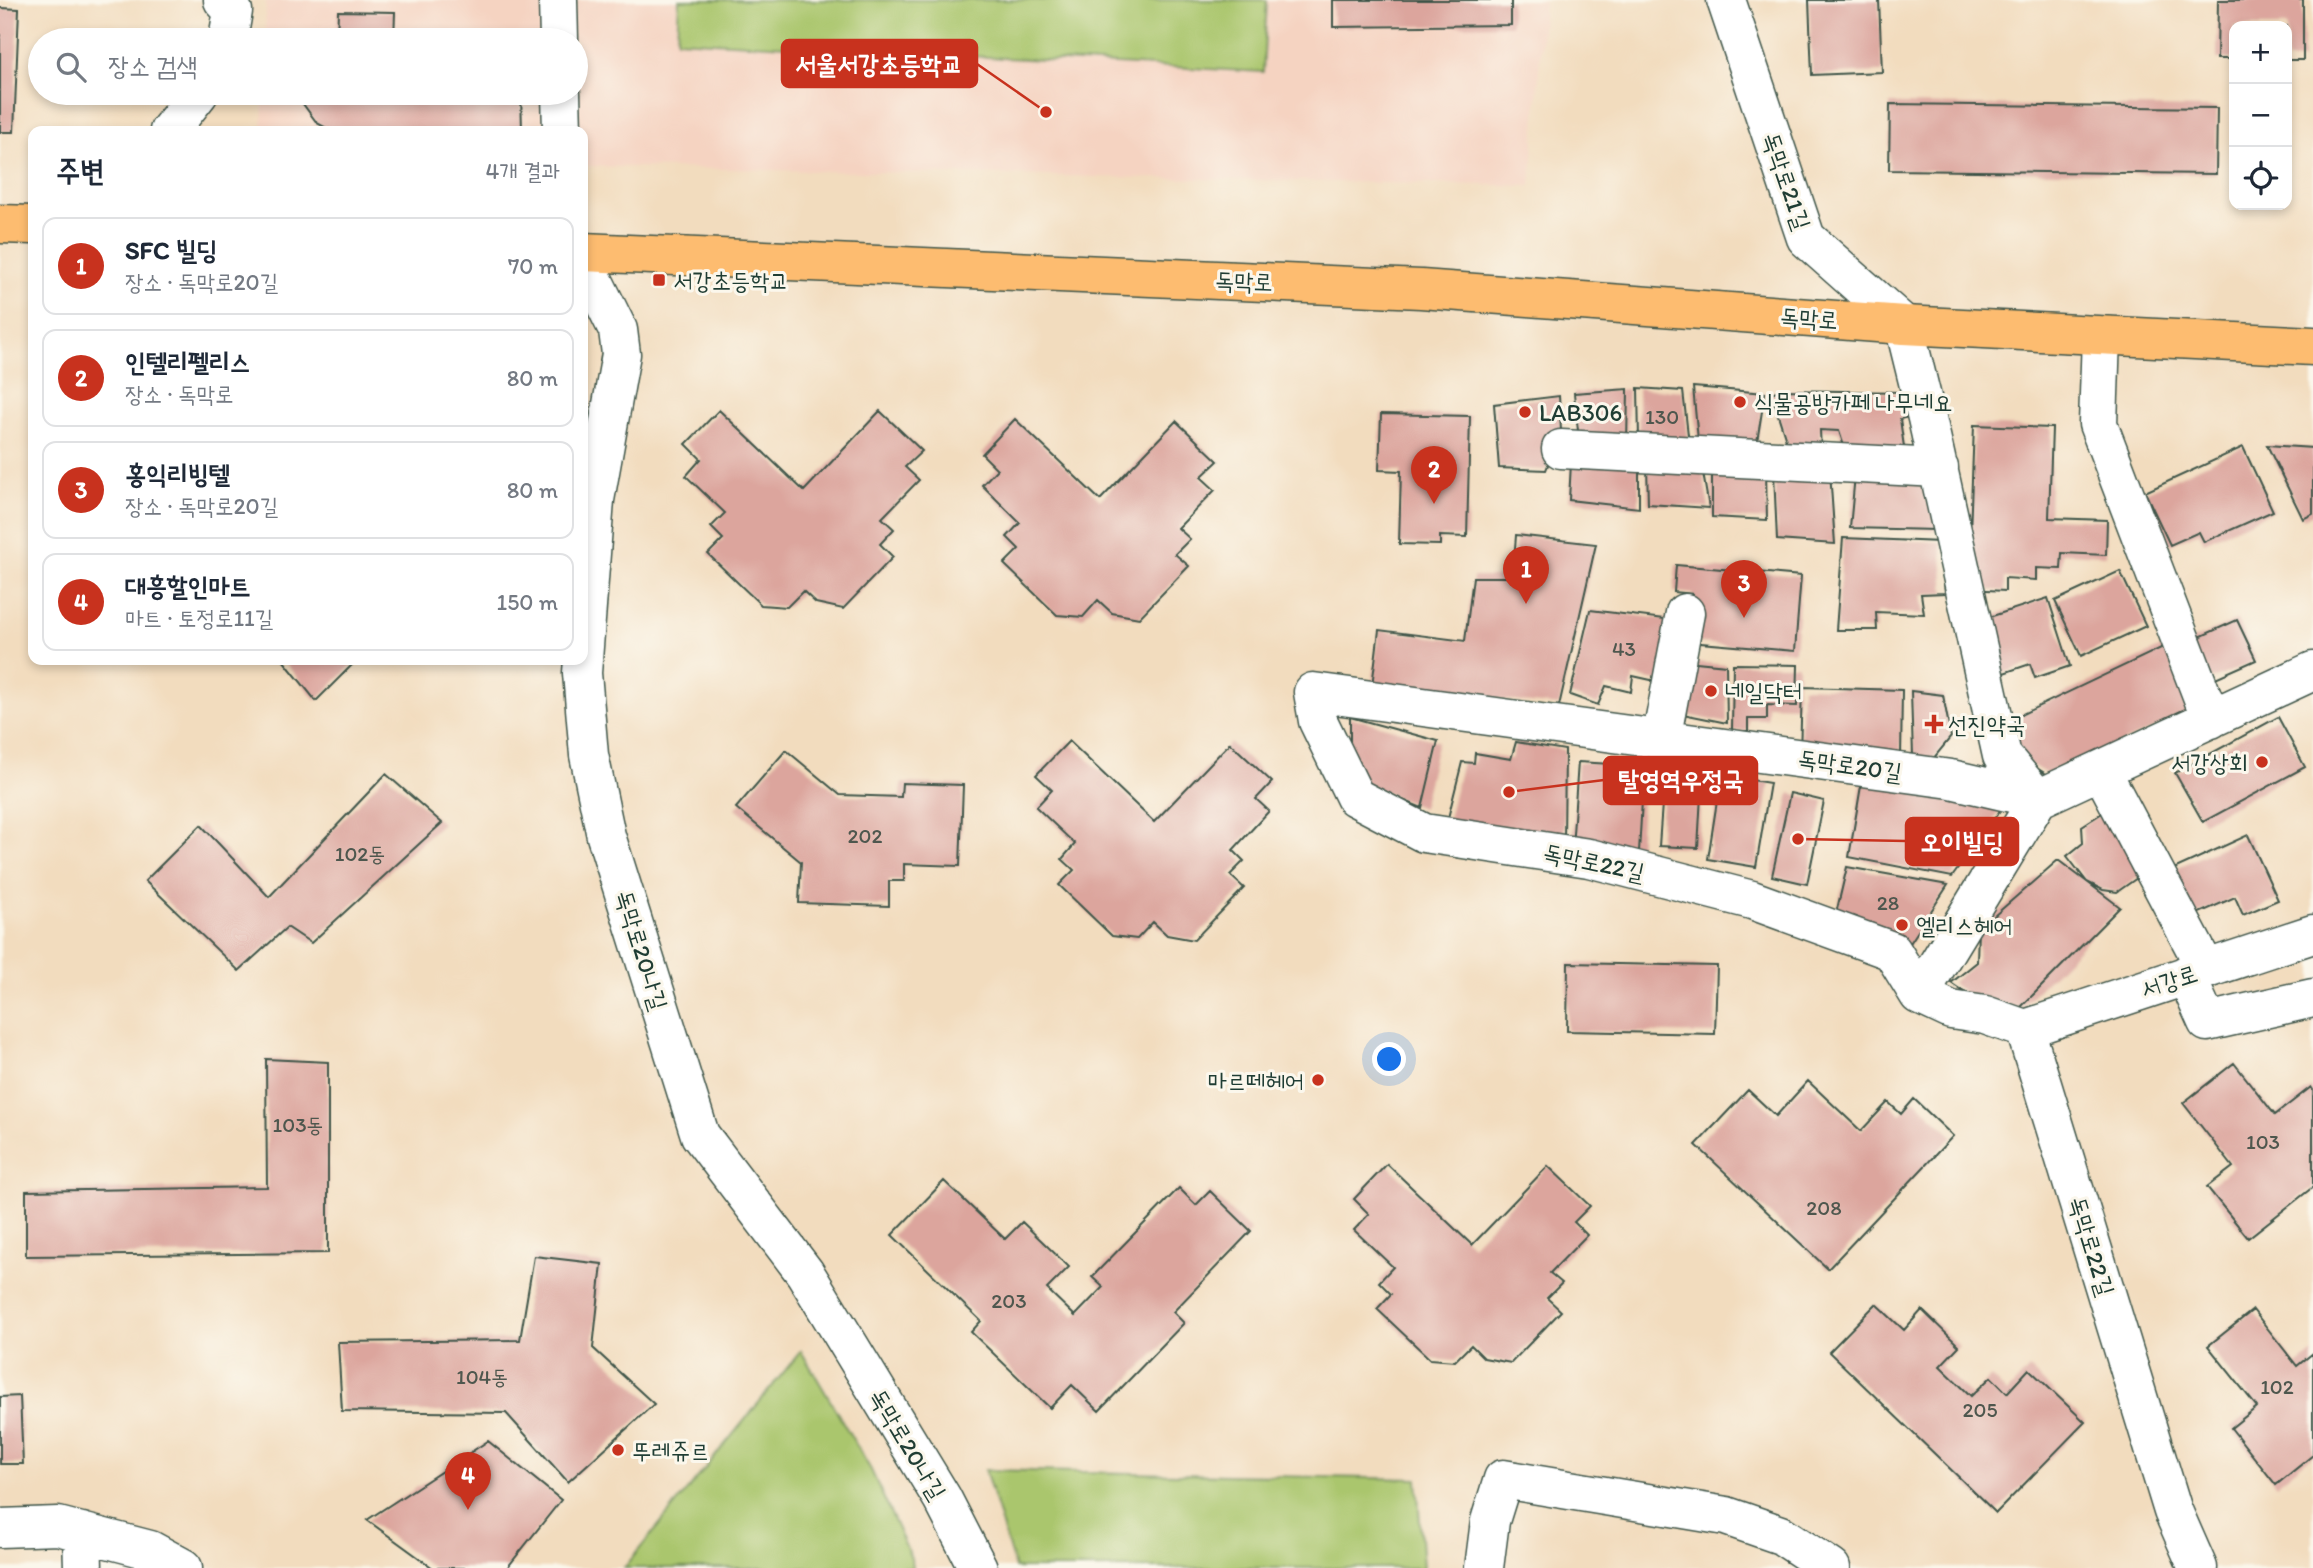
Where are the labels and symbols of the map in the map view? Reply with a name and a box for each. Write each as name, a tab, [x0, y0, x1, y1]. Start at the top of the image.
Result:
callout: 서울서강초등학교	[782, 40, 977, 87]
text: 서울서강초등학교	[795, 48, 963, 80]
street label: 독막로21길	[1757, 129, 1817, 233]
street label: 독막로	[1215, 265, 1273, 297]
place label: 서강초등학교	[673, 266, 789, 295]
marker: 서강초등학교	[651, 272, 667, 288]
street label: 독막로	[1779, 302, 1839, 334]
place label: 식물공방카페 나무네요	[1754, 388, 1953, 417]
marker: 식물공방카페 나무네요	[1732, 394, 1748, 410]
place label: LAB306	[1539, 398, 1622, 427]
marker: LAB306	[1517, 404, 1533, 420]
house number: 130	[1645, 404, 1679, 429]
pin: 2	[1411, 446, 1457, 504]
pin: 1	[1503, 546, 1549, 604]
pin: 3	[1721, 560, 1767, 618]
house number: 43	[1612, 636, 1636, 661]
place label: 네일닥터	[1725, 677, 1802, 706]
marker: 네일닥터	[1703, 683, 1719, 699]
place label: 선진약국	[1948, 710, 2025, 739]
marker: 선진약국	[1926, 716, 1942, 732]
street label: 독막로20길	[1796, 743, 1904, 787]
place label: 서강상회	[2171, 748, 2248, 777]
marker: 서강상회	[2254, 754, 2270, 770]
callout: 탈영역우정국	[1604, 757, 1757, 804]
text: 탈영역우정국	[1618, 764, 1744, 796]
callout: 오이빌딩	[1906, 818, 2018, 865]
house number: 202	[847, 823, 883, 848]
text: 오이빌딩	[1920, 826, 2004, 858]
street label: 독막로22길	[1541, 837, 1647, 887]
house number: 102동	[335, 841, 385, 866]
street label: 독막로20나길	[610, 886, 674, 1014]
house number: 28	[1877, 890, 1899, 915]
place label: 엘리스헤어	[1916, 911, 2013, 940]
marker: 엘리스헤어	[1894, 917, 1910, 933]
street label: 서강로	[2137, 958, 2201, 1004]
your location	[1372, 1042, 1406, 1076]
place label: 마르떼헤어	[1207, 1066, 1304, 1095]
marker: 마르떼헤어	[1310, 1072, 1326, 1088]
house number: 103동	[272, 1112, 324, 1137]
house number: 103	[2246, 1129, 2280, 1154]
street label: 독막로22길	[2063, 1193, 2121, 1299]
house number: 208	[1806, 1195, 1842, 1220]
house number: 203	[991, 1288, 1027, 1313]
house number: 104동	[456, 1364, 508, 1389]
house number: 102	[2260, 1374, 2294, 1399]
street label: 독막로20나길	[864, 1383, 952, 1505]
house number: 205	[1962, 1397, 1998, 1422]
place label: 뚜레쥬르	[632, 1436, 709, 1465]
marker: 뚜레쥬르	[610, 1442, 626, 1458]
pin: 4	[445, 1452, 491, 1510]

